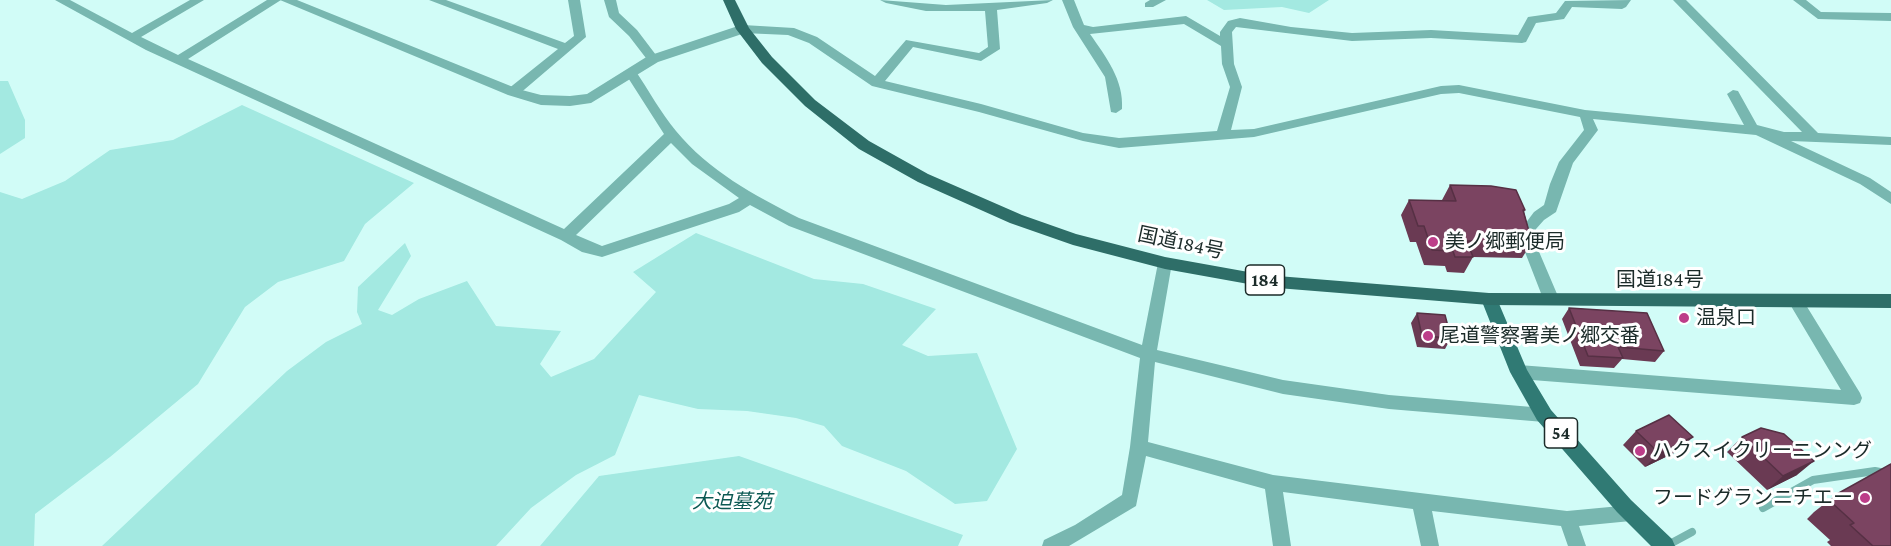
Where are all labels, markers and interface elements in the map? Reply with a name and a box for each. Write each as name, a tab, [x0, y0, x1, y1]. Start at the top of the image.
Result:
street label: 国道184号	[1136, 222, 1226, 264]
place label: 美ノ郷郵便局	[1445, 230, 1565, 254]
marker: 美ノ郷郵便局	[1426, 235, 1440, 249]
road number: 184	[1246, 265, 1284, 295]
street label: 国道184号	[1616, 268, 1704, 292]
place label: 温泉口	[1696, 306, 1756, 330]
marker: 温泉口	[1677, 311, 1691, 325]
place label: 尾道警察署美ノ郷交番	[1440, 324, 1640, 348]
marker: 尾道警察署美ノ郷交番	[1421, 329, 1435, 343]
road number: 54	[1544, 418, 1578, 448]
place label: ハクスイクリーニンング	[1652, 439, 1872, 463]
marker: ハクスイクリーニンング	[1633, 444, 1647, 458]
place label: フードグランニチエー	[1653, 486, 1853, 510]
park label: 大迫墓苑	[692, 490, 772, 514]
marker: フードグランニチエー	[1858, 491, 1872, 505]

